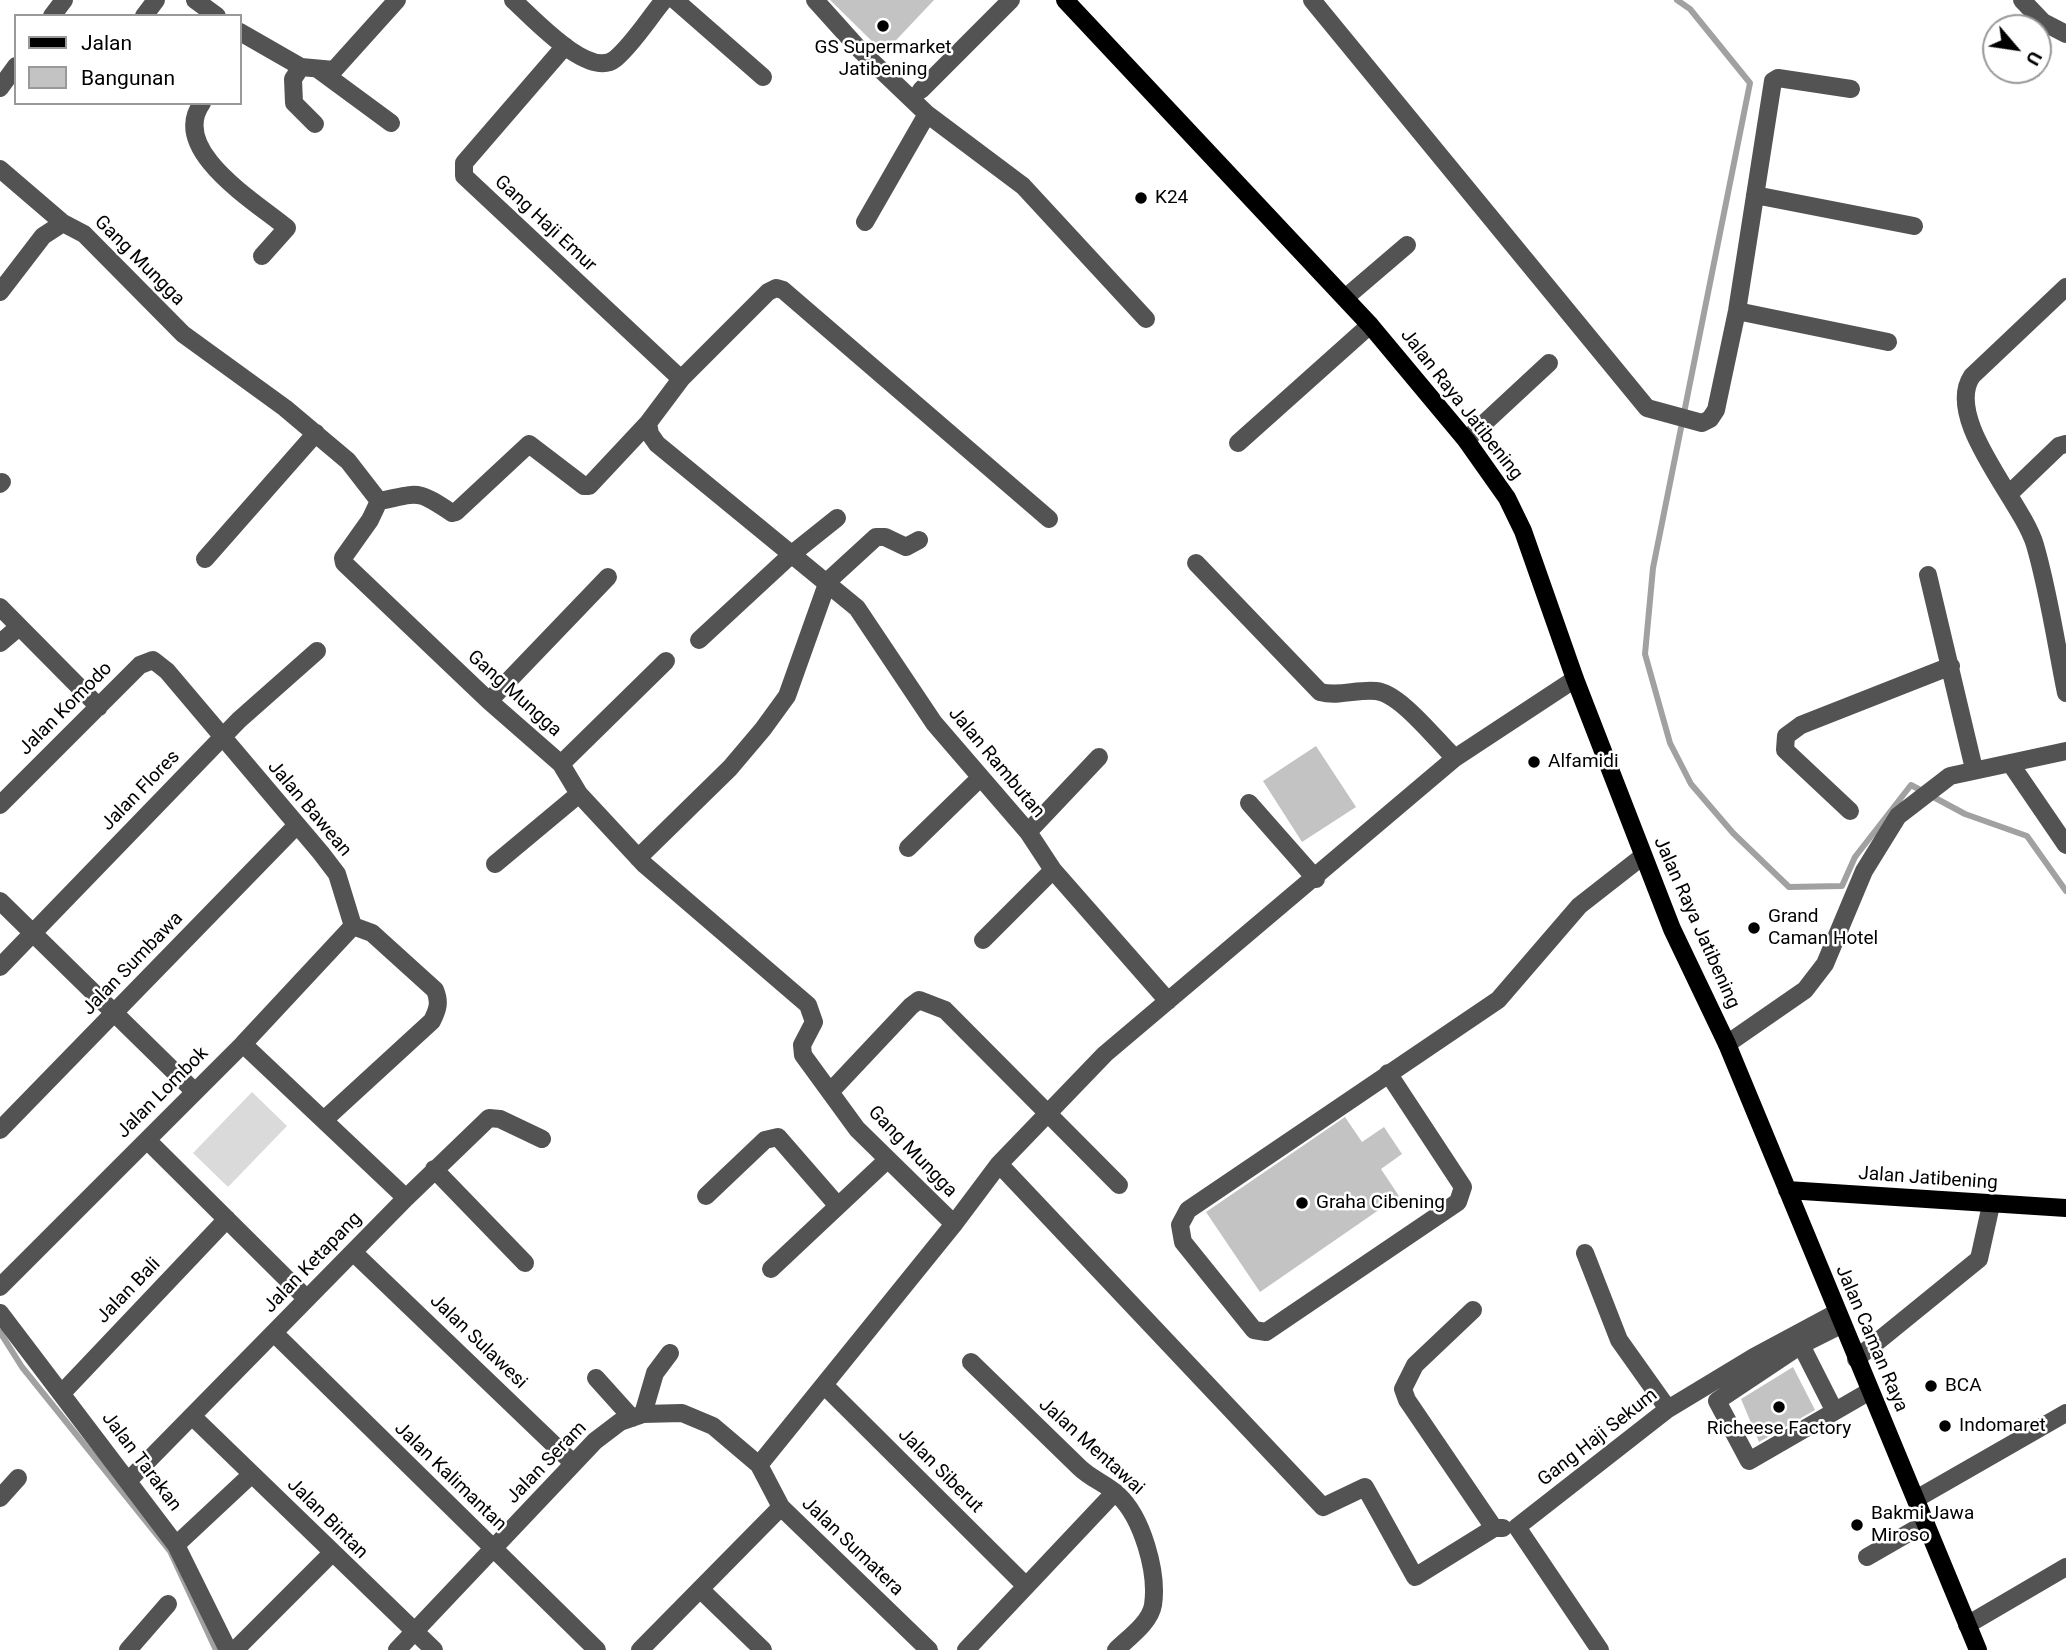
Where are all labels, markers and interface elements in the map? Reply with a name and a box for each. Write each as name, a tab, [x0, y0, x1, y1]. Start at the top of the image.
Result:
legend	[14, 14, 242, 105]
north arrow	[1982, 14, 2052, 84]
marker: GS Supermarket Jatibening	[875, 18, 891, 34]
text: Jalan	[81, 31, 132, 55]
place label: GS Supermarket Jatibening	[814, 37, 952, 81]
text: U	[2021, 47, 2047, 70]
text: Bangunan	[81, 66, 175, 90]
street label: Gang Haji Emur	[489, 171, 601, 277]
place label: K24	[1155, 187, 1188, 209]
marker: K24	[1133, 190, 1149, 206]
street label: Gang Mungga	[89, 211, 189, 311]
street label: Jalan Raya Jatibening	[1395, 325, 1527, 485]
street label: Gang Mungga	[462, 646, 566, 742]
street label: Jalan Komodo	[15, 658, 117, 760]
street label: Jalan Rambutan	[943, 703, 1049, 823]
street label: Jalan Flores	[97, 746, 185, 836]
place label: Alfamidi	[1548, 751, 1619, 773]
marker: Alfamidi	[1526, 754, 1542, 770]
street label: Jalan Bawean	[262, 756, 356, 862]
street label: Jalan Raya Jatibening	[1648, 834, 1744, 1012]
place label: Grand Caman Hotel	[1768, 906, 1878, 950]
street label: Jalan Sumbawa	[78, 908, 188, 1020]
marker: Grand Caman Hotel	[1746, 920, 1762, 936]
street label: Jalan Lombok	[113, 1043, 213, 1143]
street label: Gang Mungga	[863, 1102, 961, 1202]
street label: Jalan Jatibening	[1858, 1163, 1998, 1195]
place label: Graha Cibening	[1316, 1192, 1445, 1214]
marker: Graha Cibening	[1294, 1195, 1310, 1211]
street label: Jalan Ketapang	[259, 1208, 367, 1318]
street label: Jalan Bali	[92, 1253, 166, 1329]
street label: Jalan Caman Raya	[1830, 1262, 1912, 1416]
street label: Jalan Sulawesi	[425, 1290, 531, 1394]
place label: BCA	[1945, 1375, 1982, 1397]
marker: BCA	[1923, 1378, 1939, 1394]
street label: Gang Haji Sekum	[1534, 1384, 1662, 1492]
street label: Jalan Mentawai	[1034, 1394, 1148, 1500]
marker: Richeese Factory	[1771, 1399, 1787, 1415]
street label: Jalan Tarakan	[96, 1408, 186, 1516]
place label: Indomaret	[1959, 1415, 2046, 1437]
street label: Jalan Seram	[502, 1417, 592, 1509]
street label: Jalan Kalimantan	[389, 1418, 511, 1536]
place label: Richeese Factory	[1707, 1418, 1851, 1440]
marker: Indomaret	[1937, 1418, 1953, 1434]
street label: Jalan Siberut	[893, 1424, 987, 1518]
street label: Jalan Bintan	[282, 1474, 372, 1564]
street label: Jalan Sumatera	[796, 1493, 908, 1601]
place label: Bakmi Jawa Miroso	[1871, 1503, 1974, 1547]
marker: Bakmi Jawa Miroso	[1849, 1517, 1865, 1533]

